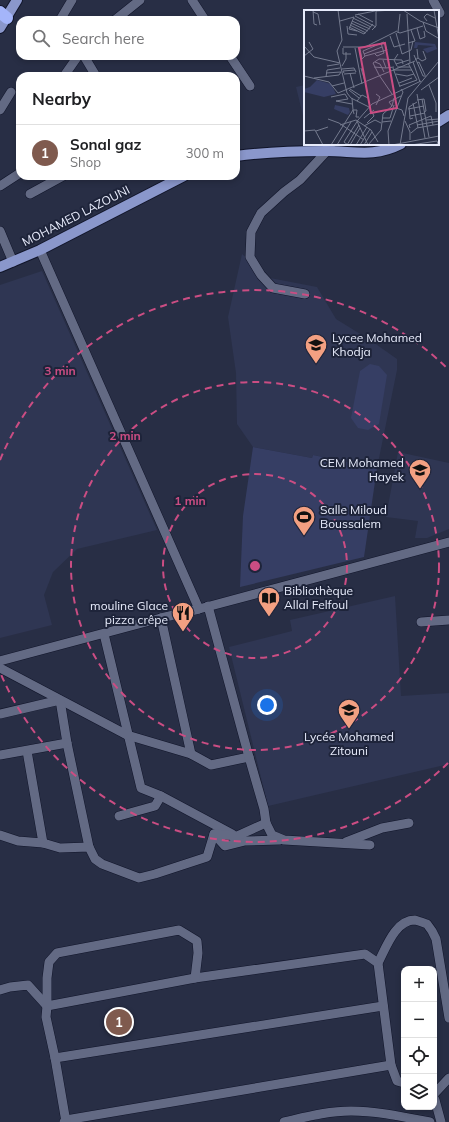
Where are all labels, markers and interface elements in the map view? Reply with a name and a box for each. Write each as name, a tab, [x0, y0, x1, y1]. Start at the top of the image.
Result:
inset map	[304, 10, 439, 145]
search box	[16, 16, 240, 60]
icon: search	[30, 27, 52, 49]
text: Search here	[62, 29, 144, 48]
text: Nearby	[32, 88, 91, 109]
text: Sonal gaz	[70, 135, 141, 154]
text: 1	[41, 145, 49, 161]
text: 300 m	[186, 145, 224, 161]
text: Shop	[70, 154, 101, 170]
street label: MOHAMED LAZOUNI	[19, 182, 132, 249]
place label: Lycee Mohamed Khodja	[332, 330, 422, 359]
school or university icon: Lycee Mohamed Khodja	[303, 332, 329, 365]
text: 3 min	[44, 363, 76, 378]
text: 2 min	[109, 428, 141, 443]
place label: CEM Mohamed Hayek	[320, 455, 405, 484]
school or university icon: CEM Mohamed Hayek	[407, 457, 433, 490]
text: 1 min	[174, 493, 206, 508]
place label: Salle Miloud Boussalem	[320, 502, 387, 531]
sports icon: Salle Miloud Boussalem	[291, 504, 317, 537]
centre of rings	[248, 559, 262, 573]
place label: Bibliothèque Allal Felfoul	[284, 583, 353, 612]
library icon: Bibliothèque Allal Felfoul	[256, 585, 282, 618]
place label: mouline Glace pizza crêpe	[90, 598, 168, 627]
restaurant icon: mouline Glace pizza crêpe	[170, 600, 196, 633]
your location	[257, 695, 277, 715]
school or university icon: Lycée Mohamed Zitouni	[336, 697, 362, 730]
place label: Lycée Mohamed Zitouni	[304, 729, 394, 758]
map controls	[401, 966, 437, 1110]
button: +	[401, 966, 437, 1002]
button: −	[401, 1002, 437, 1038]
pin: 1	[106, 1007, 132, 1037]
button: locate	[401, 1038, 437, 1074]
button: layers	[401, 1074, 437, 1110]

